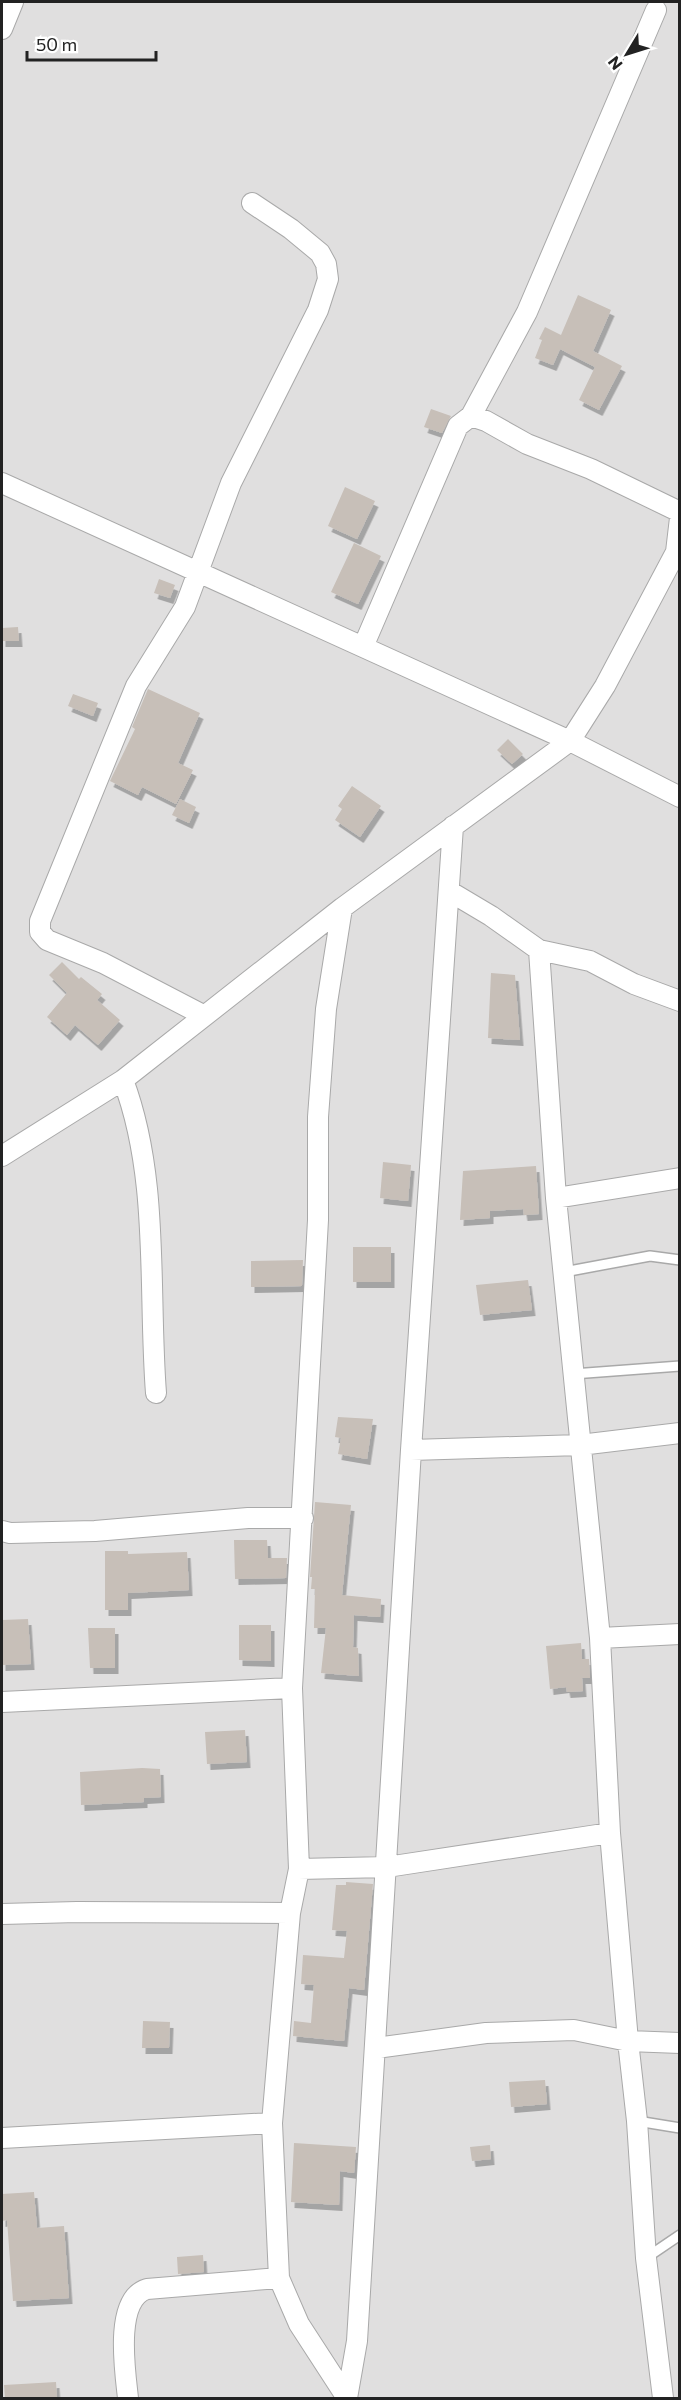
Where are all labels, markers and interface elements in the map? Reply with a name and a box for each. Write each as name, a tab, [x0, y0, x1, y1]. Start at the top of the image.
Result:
scale bar	[27, 24, 156, 62]
north arrow	[597, 24, 657, 84]
text: 50 m	[36, 33, 77, 55]
text: N	[604, 53, 626, 74]

